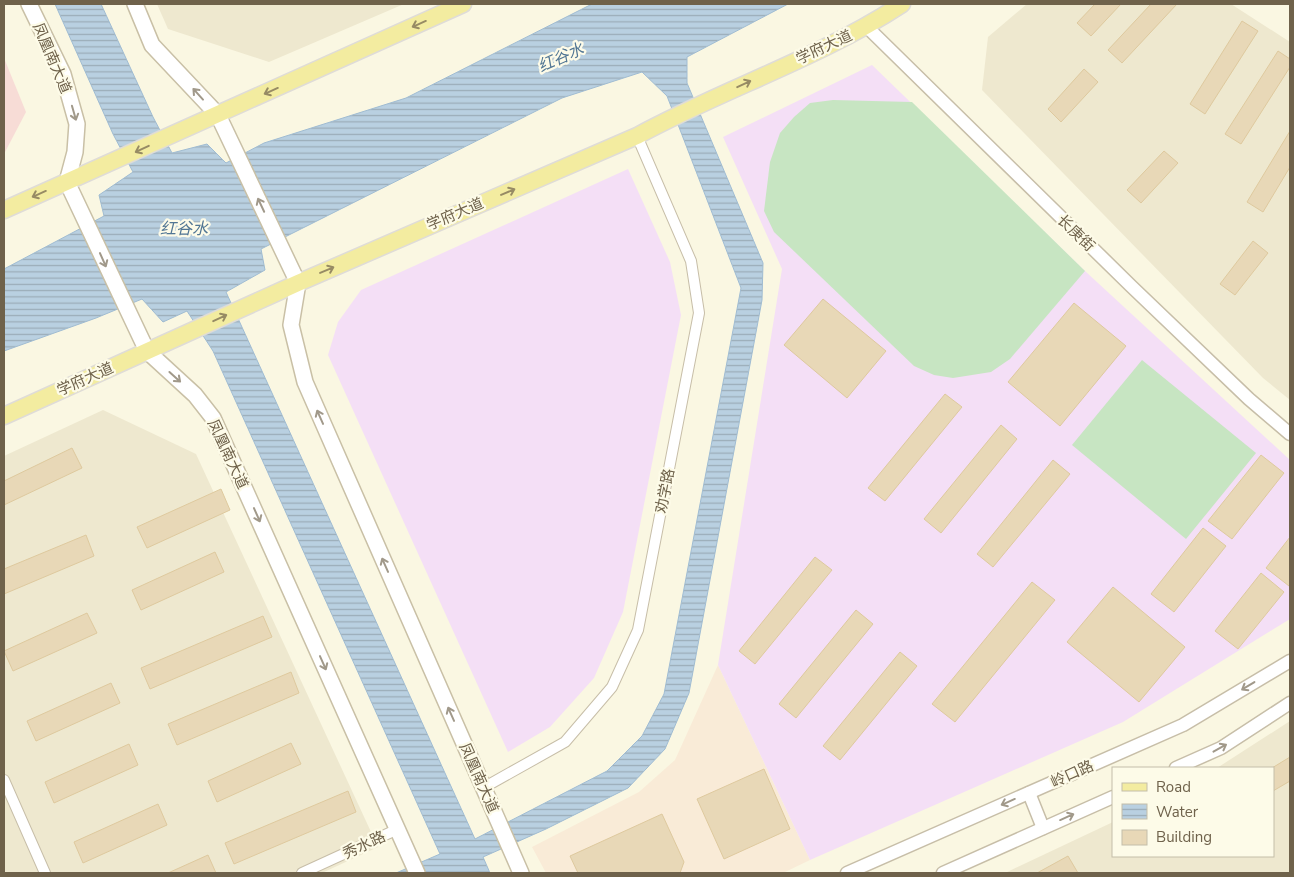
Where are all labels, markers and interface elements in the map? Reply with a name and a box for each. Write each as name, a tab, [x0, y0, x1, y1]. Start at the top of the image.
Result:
street label: 凤凰南大道	[28, 20, 76, 96]
one-way arrow	[412, 20, 427, 29]
street label: 学府大道	[793, 25, 855, 69]
water label: 红谷水	[535, 38, 588, 78]
one-way arrow	[736, 78, 751, 88]
one-way arrow	[264, 87, 279, 97]
one-way arrow	[193, 88, 204, 101]
one-way arrow	[70, 105, 79, 121]
one-way arrow	[135, 145, 150, 155]
one-way arrow	[500, 186, 515, 196]
one-way arrow	[32, 190, 47, 199]
street label: 学府大道	[423, 193, 487, 235]
one-way arrow	[256, 198, 265, 213]
street label: 长庚街	[1053, 210, 1099, 256]
water label: 红谷水	[160, 218, 209, 240]
one-way arrow	[99, 252, 109, 267]
one-way arrow	[319, 265, 334, 274]
one-way arrow	[212, 312, 227, 322]
street label: 学府大道	[54, 358, 116, 400]
one-way arrow	[169, 371, 181, 383]
one-way arrow	[315, 410, 325, 425]
street label: 凤凰南大道	[203, 416, 253, 492]
street label: 劝学路	[651, 467, 679, 515]
one-way arrow	[252, 507, 262, 522]
one-way arrow	[380, 558, 390, 573]
one-way arrow	[319, 655, 329, 670]
one-way arrow	[1242, 682, 1256, 692]
one-way arrow	[445, 707, 455, 722]
street label: 凤凰南大道	[455, 740, 503, 816]
one-way arrow	[1213, 742, 1227, 752]
street label: 岭口路	[1047, 756, 1097, 792]
legend	[1112, 767, 1274, 857]
text: Road	[1156, 777, 1191, 797]
one-way arrow	[1001, 798, 1016, 808]
text: Water	[1156, 802, 1199, 822]
one-way arrow	[1059, 812, 1074, 822]
street label: 秀水路	[339, 826, 389, 864]
text: Building	[1156, 827, 1212, 847]

